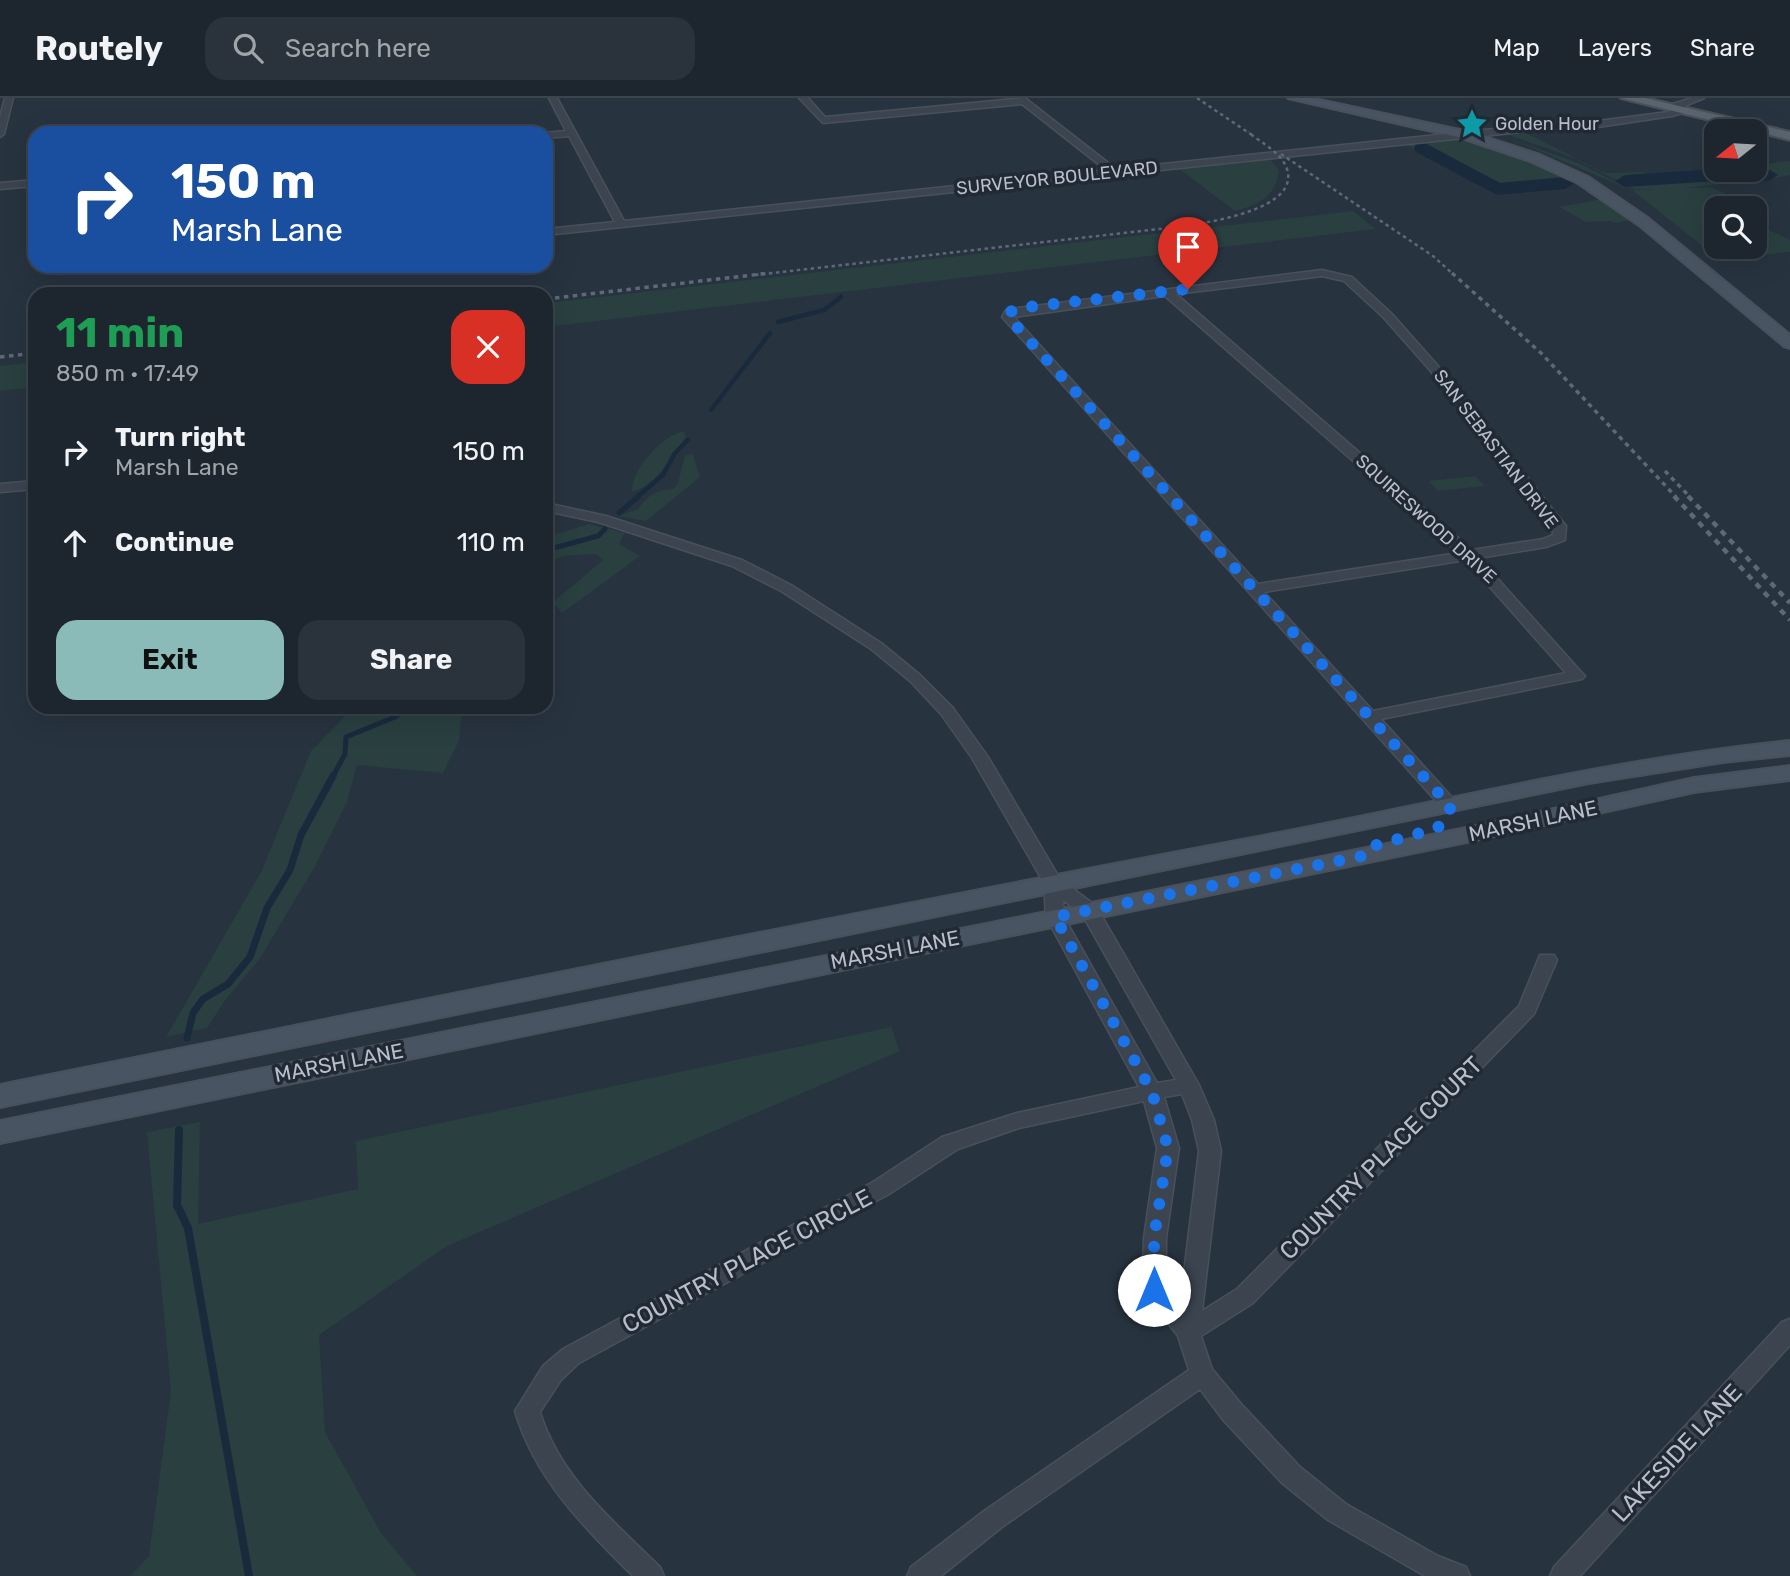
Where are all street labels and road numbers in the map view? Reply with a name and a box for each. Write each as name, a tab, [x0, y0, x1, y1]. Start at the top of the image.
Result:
street label: SURVEYOR BOULEVARD	[955, 156, 1159, 200]
street label: SAN SEBASTIAN DRIVE	[1429, 365, 1563, 533]
street label: SQUIRESWOOD DRIVE	[1351, 450, 1501, 588]
street label: MARSH LANE	[1466, 795, 1600, 846]
street label: MARSH LANE	[828, 925, 962, 974]
street label: MARSH LANE	[272, 1038, 406, 1087]
street label: COUNTRY PLACE COURT	[1274, 1051, 1488, 1265]
street label: COUNTRY PLACE CIRCLE	[617, 1183, 877, 1339]
street label: LAKESIDE LANE	[1606, 1378, 1748, 1528]

